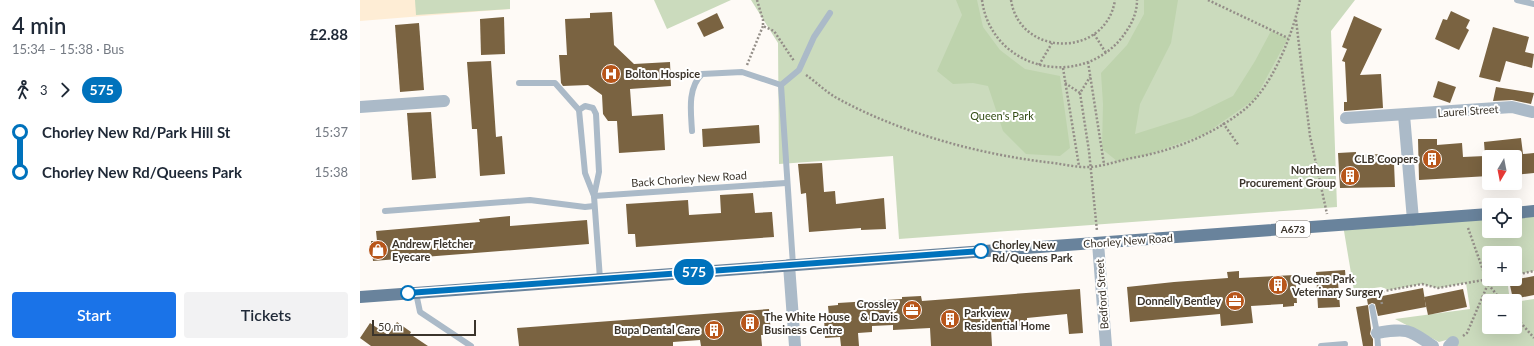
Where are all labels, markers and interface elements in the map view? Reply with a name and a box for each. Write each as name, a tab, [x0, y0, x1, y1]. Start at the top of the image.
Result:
text: 4 min	[12, 12, 66, 39]
text: £2.88	[310, 25, 348, 43]
text: 15:34 – 15:38 · Bus	[12, 41, 124, 57]
hospital icon: Bolton Hospice	[600, 63, 622, 85]
place label: Bolton Hospice	[625, 67, 700, 80]
icon: walk	[12, 79, 34, 101]
icon: forward	[54, 79, 76, 101]
text: 575	[90, 81, 114, 98]
text: 3	[40, 82, 48, 98]
street label: Laurel Street	[1437, 102, 1499, 119]
park label: Queen's Park	[970, 109, 1034, 122]
text: Chorley New Rd/Park Hill St	[42, 123, 230, 141]
text: 15:37	[315, 124, 348, 140]
building icon: CLB Coopers	[1421, 148, 1443, 170]
north arrow	[1482, 150, 1522, 190]
map controls	[1482, 150, 1522, 334]
place label: CLB Coopers	[1354, 152, 1418, 165]
text: Chorley New Rd/Queens Park	[42, 163, 242, 181]
place label: Northern Procurement Group	[1239, 163, 1336, 189]
text: 15:38	[315, 164, 348, 180]
building icon: Northern Procurement Group	[1339, 165, 1361, 187]
street label: Back Chorley New Road	[631, 168, 747, 189]
button: locate	[1482, 198, 1522, 238]
road number: A673	[1276, 221, 1310, 237]
street label: Chorley New Road	[1083, 231, 1173, 250]
place label: Andrew Fletcher Eyecare	[391, 237, 474, 263]
place label: Chorley New Rd/Queens Park	[992, 238, 1073, 264]
shop icon: Andrew Fletcher Eyecare	[367, 239, 389, 261]
marker: Chorley New Rd/Queens Park	[973, 243, 989, 259]
button: +	[1482, 246, 1522, 286]
street label: Bedford Street	[1093, 258, 1110, 330]
line badge: 575	[671, 259, 717, 285]
text: 575	[682, 263, 706, 280]
place label: Queens Park Veterinary Surgery	[1291, 272, 1383, 298]
building icon: Queens Park Veterinary Surgery	[1267, 274, 1289, 296]
unlabelled marker	[400, 285, 416, 301]
office icon: Donnelly Bentley	[1224, 290, 1246, 312]
button: Start	[12, 292, 176, 338]
button: Tickets	[184, 292, 348, 338]
place label: Donnelly Bentley	[1137, 294, 1221, 307]
button: −	[1482, 294, 1522, 334]
place label: Crossley & Davis	[857, 297, 898, 323]
office icon: Crossley & Davis	[901, 299, 923, 321]
place label: Parkview Residential Home	[964, 306, 1050, 332]
building icon: Parkview Residential Home	[939, 308, 961, 330]
place label: The White House Business Centre	[764, 310, 850, 336]
building icon: The White House Business Centre	[739, 312, 761, 334]
scale bar	[372, 318, 476, 337]
building icon: Bupa Dental Care	[703, 319, 725, 341]
text: 50 m	[378, 320, 403, 333]
place label: Bupa Dental Care	[614, 323, 700, 336]

